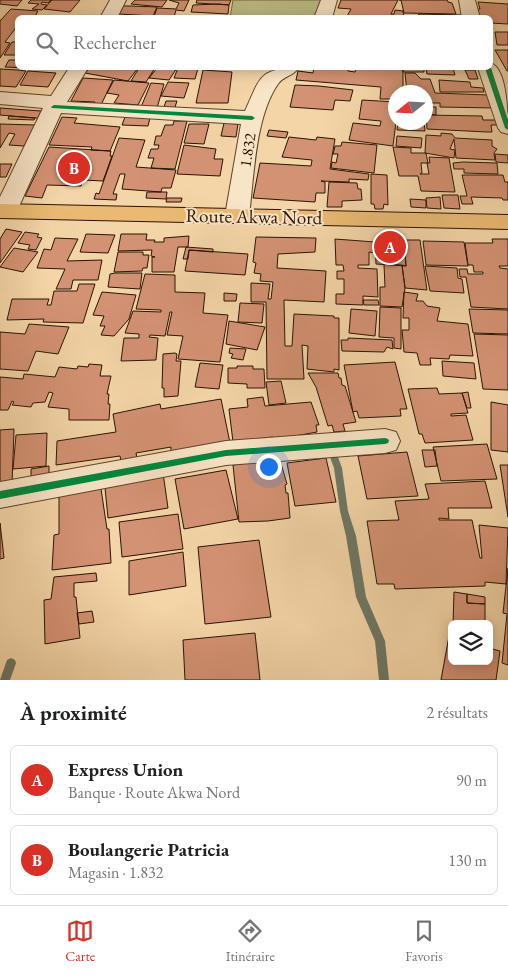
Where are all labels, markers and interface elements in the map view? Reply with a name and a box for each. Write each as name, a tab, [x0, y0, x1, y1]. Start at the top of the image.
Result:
search box	[15, 15, 493, 70]
icon: search	[33, 29, 61, 57]
text: Rechercher	[73, 30, 156, 55]
north arrow	[388, 85, 433, 130]
street label: 1.832	[234, 131, 261, 169]
pin: B	[58, 149, 90, 187]
street label: Route Akwa Nord	[185, 203, 323, 230]
pin: A	[374, 228, 406, 266]
your location	[256, 454, 282, 480]
map controls	[448, 620, 493, 665]
button: layers	[448, 620, 493, 665]
text: À proximité	[20, 699, 127, 726]
text: 2 résultats	[426, 702, 488, 723]
text: Express Union	[68, 757, 183, 782]
text: A	[31, 770, 43, 791]
text: 90 m	[456, 770, 487, 791]
text: Banque · Route Akwa Nord	[68, 782, 240, 803]
text: Boulangerie Patricia	[68, 837, 229, 862]
text: B	[32, 850, 42, 871]
text: 130 m	[448, 850, 487, 871]
text: Magasin · 1.832	[68, 862, 163, 883]
tab: Carte	[65, 917, 95, 965]
tab: Itinéraire	[226, 917, 275, 965]
tab: Favoris	[405, 917, 443, 965]

